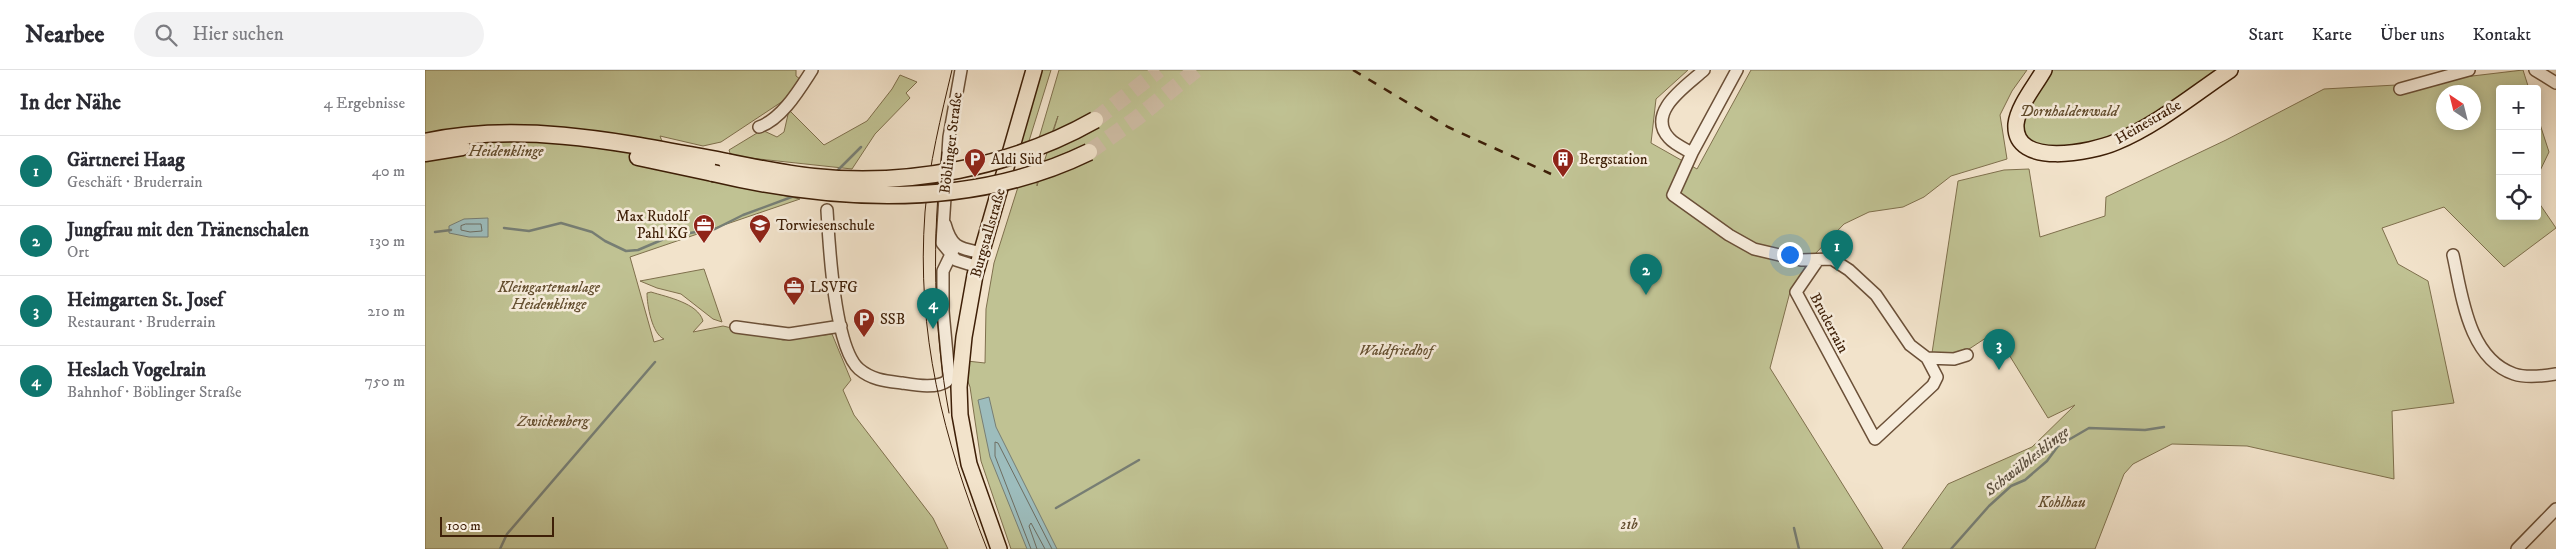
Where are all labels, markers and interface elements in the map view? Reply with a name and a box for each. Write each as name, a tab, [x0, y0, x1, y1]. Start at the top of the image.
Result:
search box	[134, 12, 484, 57]
text: Nearbee	[25, 20, 104, 50]
icon: search	[152, 21, 180, 49]
text: Hier suchen	[192, 23, 284, 46]
text: Start	[2248, 24, 2284, 46]
text: Karte	[2312, 24, 2352, 46]
text: Über uns	[2380, 24, 2444, 46]
text: Kontakt	[2472, 24, 2531, 46]
north arrow	[2436, 85, 2481, 130]
map controls	[2496, 85, 2541, 220]
button: +	[2496, 85, 2541, 130]
text: In der Nähe	[20, 90, 121, 116]
street label: Böblinger Straße	[935, 91, 967, 195]
text: 4 Ergebnisse	[323, 93, 405, 113]
street label: Heinestraße	[2111, 95, 2185, 149]
park label: Dornhaldenwald	[2020, 102, 2121, 121]
button: −	[2496, 130, 2541, 175]
park label: Heidenklinge	[468, 142, 544, 161]
parking icon: Aldi Süd	[963, 147, 987, 178]
building icon: Bergstation	[1551, 147, 1575, 178]
text: Gärtnerei Haag	[67, 149, 185, 172]
place label: Aldi Süd	[991, 150, 1043, 169]
place label: Bergstation	[1579, 150, 1648, 169]
text: 1	[33, 161, 39, 181]
text: 40 m	[372, 161, 405, 181]
text: Geschäft · Bruderrain	[67, 172, 203, 192]
button: locate	[2496, 175, 2541, 220]
street label: Burgstallstraße	[966, 186, 1010, 280]
place label: Max Rudolf Pahl KG	[616, 207, 690, 243]
office icon: Max Rudolf Pahl KG	[692, 213, 716, 244]
school or university icon: Torwiesenschule	[748, 213, 772, 244]
place label: Torwiesenschule	[776, 216, 875, 235]
text: Jungfrau mit den Tränenschalen	[67, 219, 309, 242]
pin: 1	[1821, 230, 1853, 271]
text: 2	[32, 231, 40, 251]
text: 130 m	[369, 231, 405, 251]
text: Ort	[67, 242, 89, 262]
your location	[1777, 242, 1803, 268]
pin: 2	[1630, 254, 1662, 295]
office icon: LSVFG	[782, 275, 806, 306]
park label: Kleingartenanlage Heidenklinge	[497, 278, 601, 314]
place label: LSVFG	[810, 278, 858, 297]
pin: 4	[917, 288, 949, 329]
text: Heimgarten St. Josef	[67, 289, 223, 312]
street label: Bruderrain	[1805, 290, 1853, 356]
text: 3	[33, 301, 39, 321]
text: 210 m	[367, 301, 405, 321]
parking icon: SSB	[852, 307, 876, 338]
place label: SSB	[880, 310, 905, 329]
text: Restaurant · Bruderrain	[67, 312, 216, 332]
pin: 3	[1983, 329, 2015, 370]
park label: Waldfriedhof	[1359, 341, 1437, 360]
text: Heslach Vogelrain	[67, 359, 206, 382]
text: 4	[31, 371, 41, 391]
text: 750 m	[365, 371, 405, 391]
text: Bahnhof · Böblinger Straße	[67, 382, 242, 402]
park label: Zwickenberg	[516, 412, 591, 431]
water label: Schwälblesklinge	[1980, 422, 2074, 501]
park label: Kohlhau	[2037, 493, 2086, 512]
scale bar	[440, 514, 554, 537]
park label: 21b	[1620, 515, 1638, 534]
text: 100 m	[447, 517, 481, 535]

